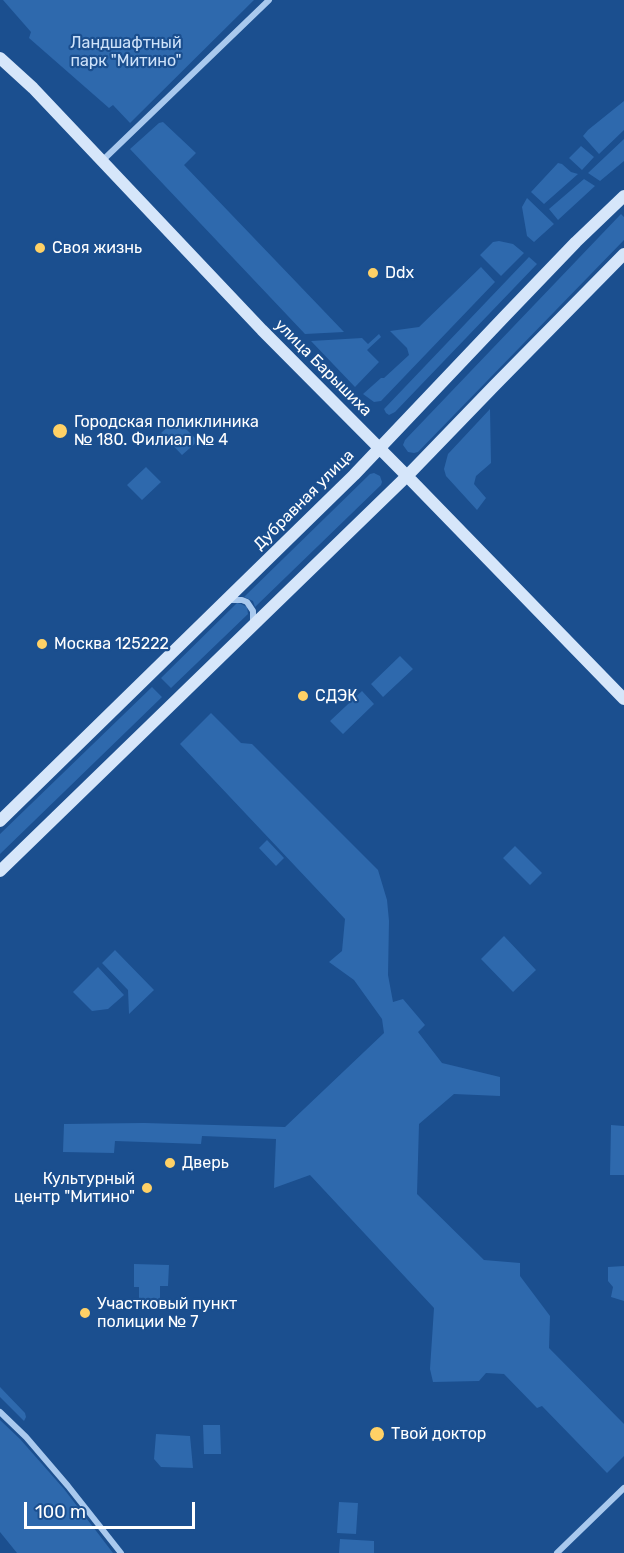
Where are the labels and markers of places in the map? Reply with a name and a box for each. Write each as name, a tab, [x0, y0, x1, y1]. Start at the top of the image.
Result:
place label: Своя жизнь	[52, 238, 142, 258]
marker: Своя жизнь	[33, 241, 47, 255]
place label: Ddx	[385, 263, 414, 283]
marker: Ddx	[366, 266, 380, 280]
place label: Городская поликлиника № 180. Филиал № 4	[74, 412, 259, 450]
marker: Городская поликлиника № 180. Филиал № 4	[51, 422, 69, 440]
place label: Москва 125222	[54, 634, 169, 654]
marker: Москва 125222	[35, 637, 49, 651]
place label: СДЭК	[315, 686, 357, 706]
marker: СДЭК	[296, 689, 310, 703]
place label: Дверь	[182, 1153, 229, 1173]
marker: Дверь	[163, 1156, 177, 1170]
place label: Культурный центр "Митино"	[14, 1169, 135, 1207]
marker: Культурный центр "Митино"	[140, 1181, 154, 1195]
place label: Участковый пункт полиции № 7	[97, 1294, 237, 1332]
marker: Участковый пункт полиции № 7	[78, 1306, 92, 1320]
place label: Твой доктор	[391, 1424, 486, 1444]
marker: Твой доктор	[368, 1425, 386, 1443]

